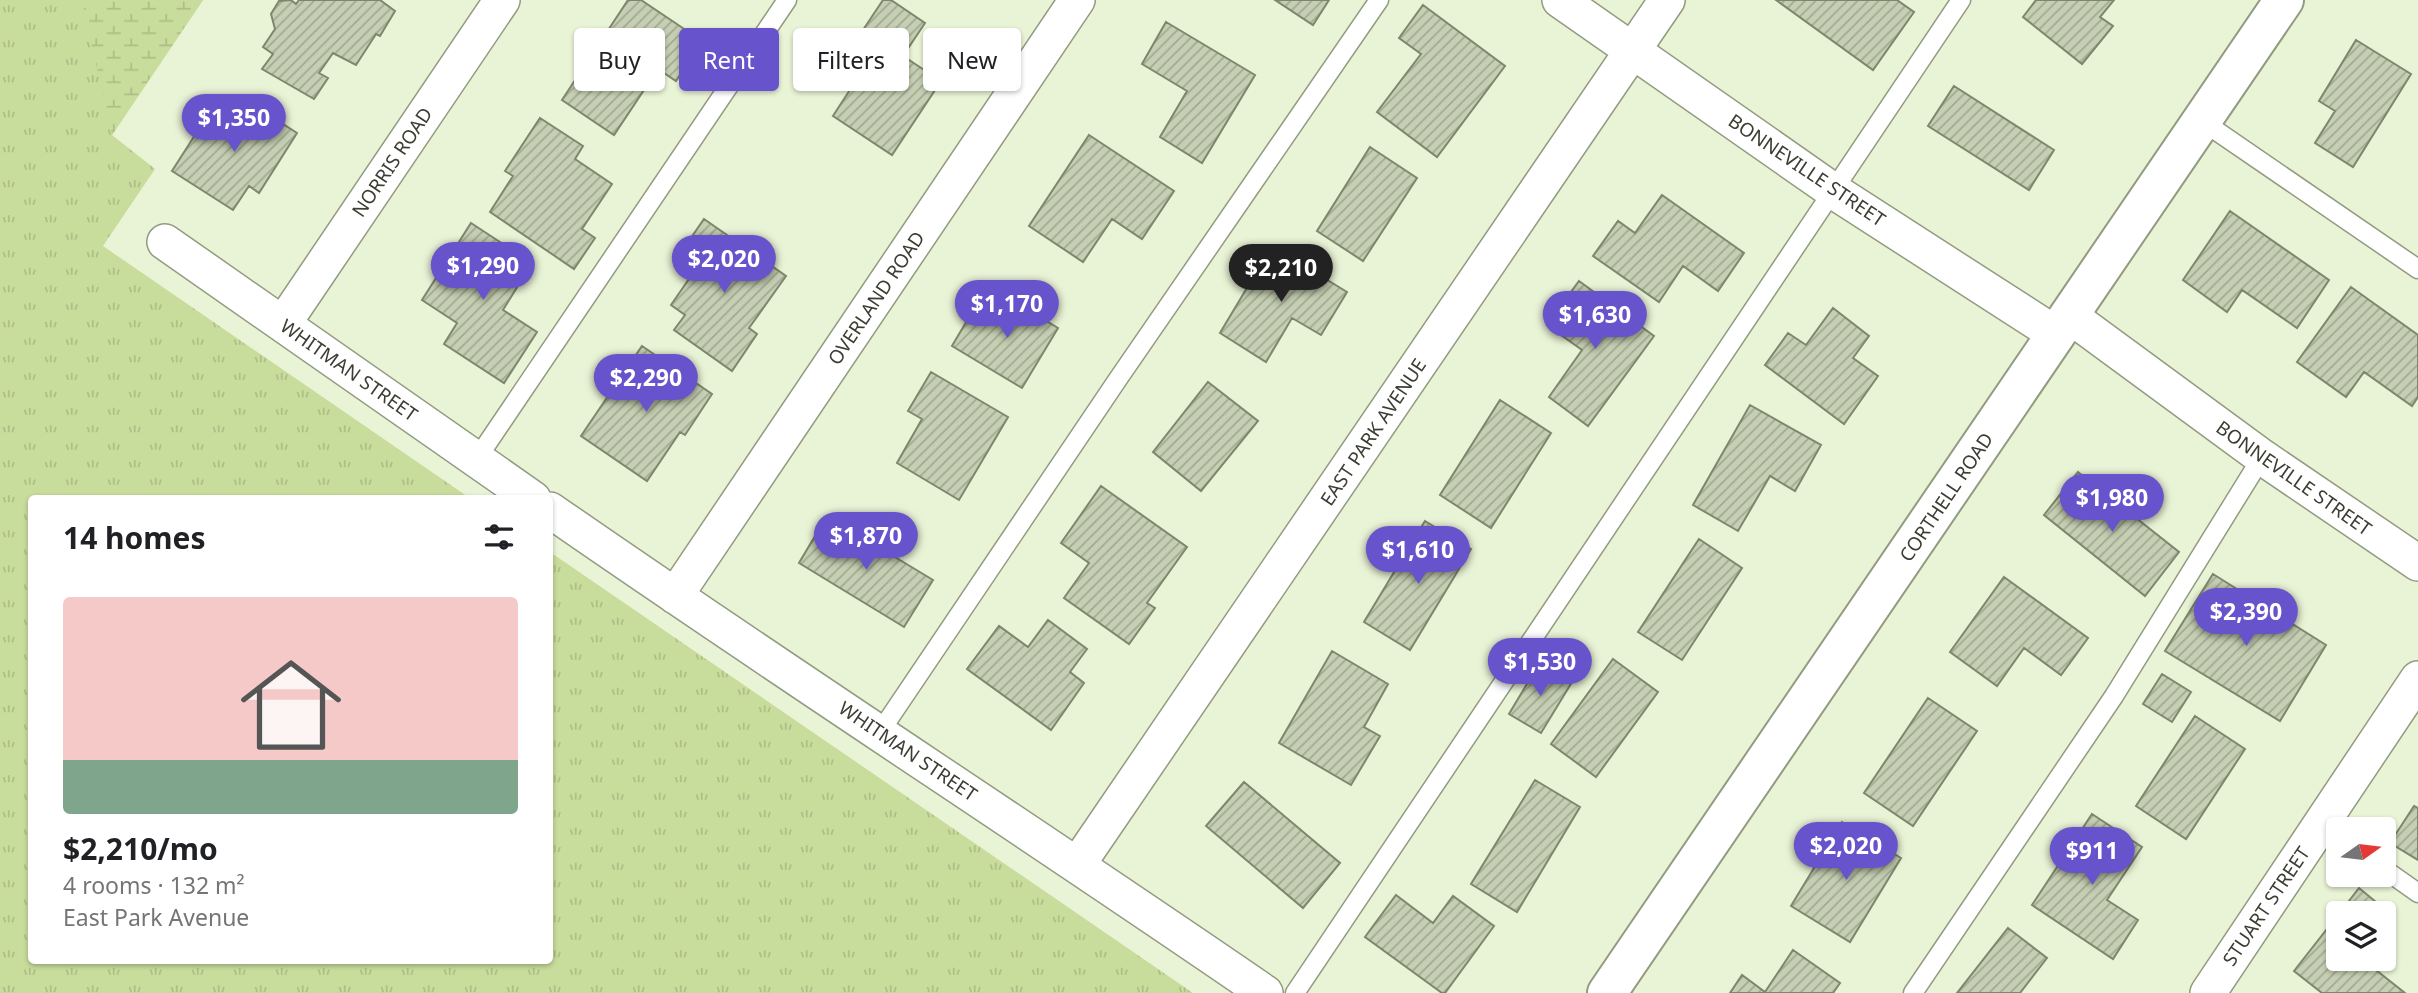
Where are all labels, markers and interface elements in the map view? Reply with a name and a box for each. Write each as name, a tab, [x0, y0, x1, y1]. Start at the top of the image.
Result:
chip: Buy	[574, 28, 665, 91]
chip: Rent	[679, 28, 779, 91]
chip: Filters	[793, 28, 909, 91]
chip: New	[923, 28, 1021, 91]
pin: $1,350	[177, 94, 291, 154]
text: $1,350	[198, 101, 270, 133]
street label: NORRIS ROAD	[346, 102, 438, 222]
street label: BONNEVILLE STREET	[1723, 108, 1891, 233]
street label: OVERLAND ROAD	[822, 226, 930, 370]
pin: $2,020	[667, 236, 781, 295]
text: $2,020	[688, 242, 760, 274]
pin: $1,290	[426, 243, 540, 302]
pin: $2,210	[1224, 244, 1338, 304]
text: $1,290	[447, 249, 519, 281]
text: $2,210	[1245, 251, 1317, 283]
pin: $1,170	[950, 280, 1064, 340]
text: $1,170	[971, 287, 1043, 319]
pin: $1,630	[1538, 292, 1652, 351]
text: $1,630	[1559, 298, 1631, 330]
street label: WHITMAN STREET	[275, 313, 423, 427]
street label: EAST PARK AVENUE	[1314, 353, 1432, 511]
pin: $2,290	[589, 354, 703, 414]
text: $2,290	[610, 361, 682, 393]
street label: BONNEVILLE STREET	[2211, 414, 2377, 542]
street label: CORTHELL ROAD	[1893, 427, 1999, 567]
pin: $1,980	[2055, 475, 2169, 534]
text: $1,980	[2076, 481, 2148, 513]
pin: $1,870	[809, 512, 923, 572]
text: 14 homes	[63, 517, 206, 558]
icon: filters	[480, 518, 518, 556]
text: $1,870	[830, 519, 902, 551]
pin: $1,610	[1361, 526, 1475, 586]
text: $1,610	[1382, 533, 1454, 565]
pin: $2,390	[2189, 588, 2303, 648]
text: $2,390	[2210, 595, 2282, 627]
pin: $1,530	[1483, 638, 1597, 698]
icon: home	[228, 642, 354, 768]
text: $1,530	[1504, 645, 1576, 677]
street label: WHITMAN STREET	[834, 695, 983, 807]
north arrow	[2326, 817, 2396, 887]
map controls	[2326, 817, 2396, 971]
pin: $2,020	[1789, 822, 1903, 882]
text: $2,210/mo	[63, 828, 218, 869]
pin: $911	[2051, 828, 2133, 887]
text: $2,020	[1810, 829, 1882, 861]
text: $911	[2066, 834, 2118, 866]
street label: STUART STREET	[2216, 841, 2316, 971]
text: 4 rooms · 132 m²	[63, 869, 245, 901]
text: East Park Avenue	[63, 901, 249, 933]
button: layers	[2326, 901, 2396, 971]

